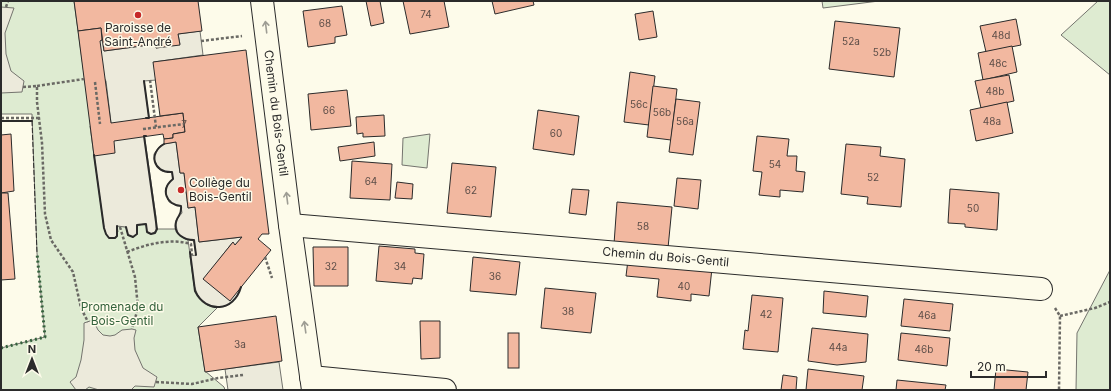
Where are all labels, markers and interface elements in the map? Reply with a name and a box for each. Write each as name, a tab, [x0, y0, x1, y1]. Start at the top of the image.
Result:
house number: 74	[420, 8, 432, 20]
marker: Paroisse de Saint-André	[133, 10, 143, 20]
house number: 68	[319, 17, 331, 29]
place label: Paroisse de Saint-André	[104, 20, 172, 49]
one-way arrow	[262, 21, 270, 34]
house number: 48d	[992, 29, 1010, 41]
house number: 52a	[842, 35, 860, 47]
house number: 52b	[873, 46, 891, 58]
street label: Chemin du Bois-Gentil	[261, 49, 292, 177]
house number: 48c	[989, 57, 1007, 69]
house number: 48b	[986, 85, 1004, 97]
house number: 56c	[630, 98, 648, 110]
house number: 66	[323, 104, 335, 116]
house number: 56b	[653, 106, 671, 118]
house number: 56a	[676, 115, 694, 127]
house number: 48a	[983, 115, 1001, 127]
house number: 7	[181, 118, 187, 130]
house number: 60	[550, 127, 562, 139]
house number: 54	[769, 158, 781, 170]
house number: 52	[867, 171, 879, 183]
place label: Collège du Bois-Gentil	[189, 175, 252, 204]
house number: 64	[365, 175, 377, 187]
house number: 62	[465, 184, 477, 196]
marker: Collège du Bois-Gentil	[176, 185, 186, 195]
one-way arrow	[283, 192, 291, 205]
house number: 50	[967, 202, 979, 214]
house number: 58	[637, 220, 649, 232]
street label: Chemin du Bois-Gentil	[602, 244, 730, 269]
house number: 32	[325, 260, 337, 272]
house number: 34	[394, 260, 406, 272]
house number: 36	[489, 270, 501, 282]
house number: 40	[678, 280, 690, 292]
park label: Promenade du Bois-Gentil	[81, 299, 163, 328]
house number: 38	[562, 305, 574, 317]
house number: 42	[760, 308, 772, 320]
house number: 46a	[918, 309, 936, 321]
one-way arrow	[301, 321, 309, 334]
house number: 3a	[234, 338, 246, 350]
north arrow	[12, 339, 52, 379]
house number: 44a	[829, 341, 847, 353]
text: N	[28, 342, 36, 356]
house number: 46b	[915, 343, 933, 355]
scale bar	[971, 353, 1046, 379]
text: 20 m	[977, 359, 1006, 374]

